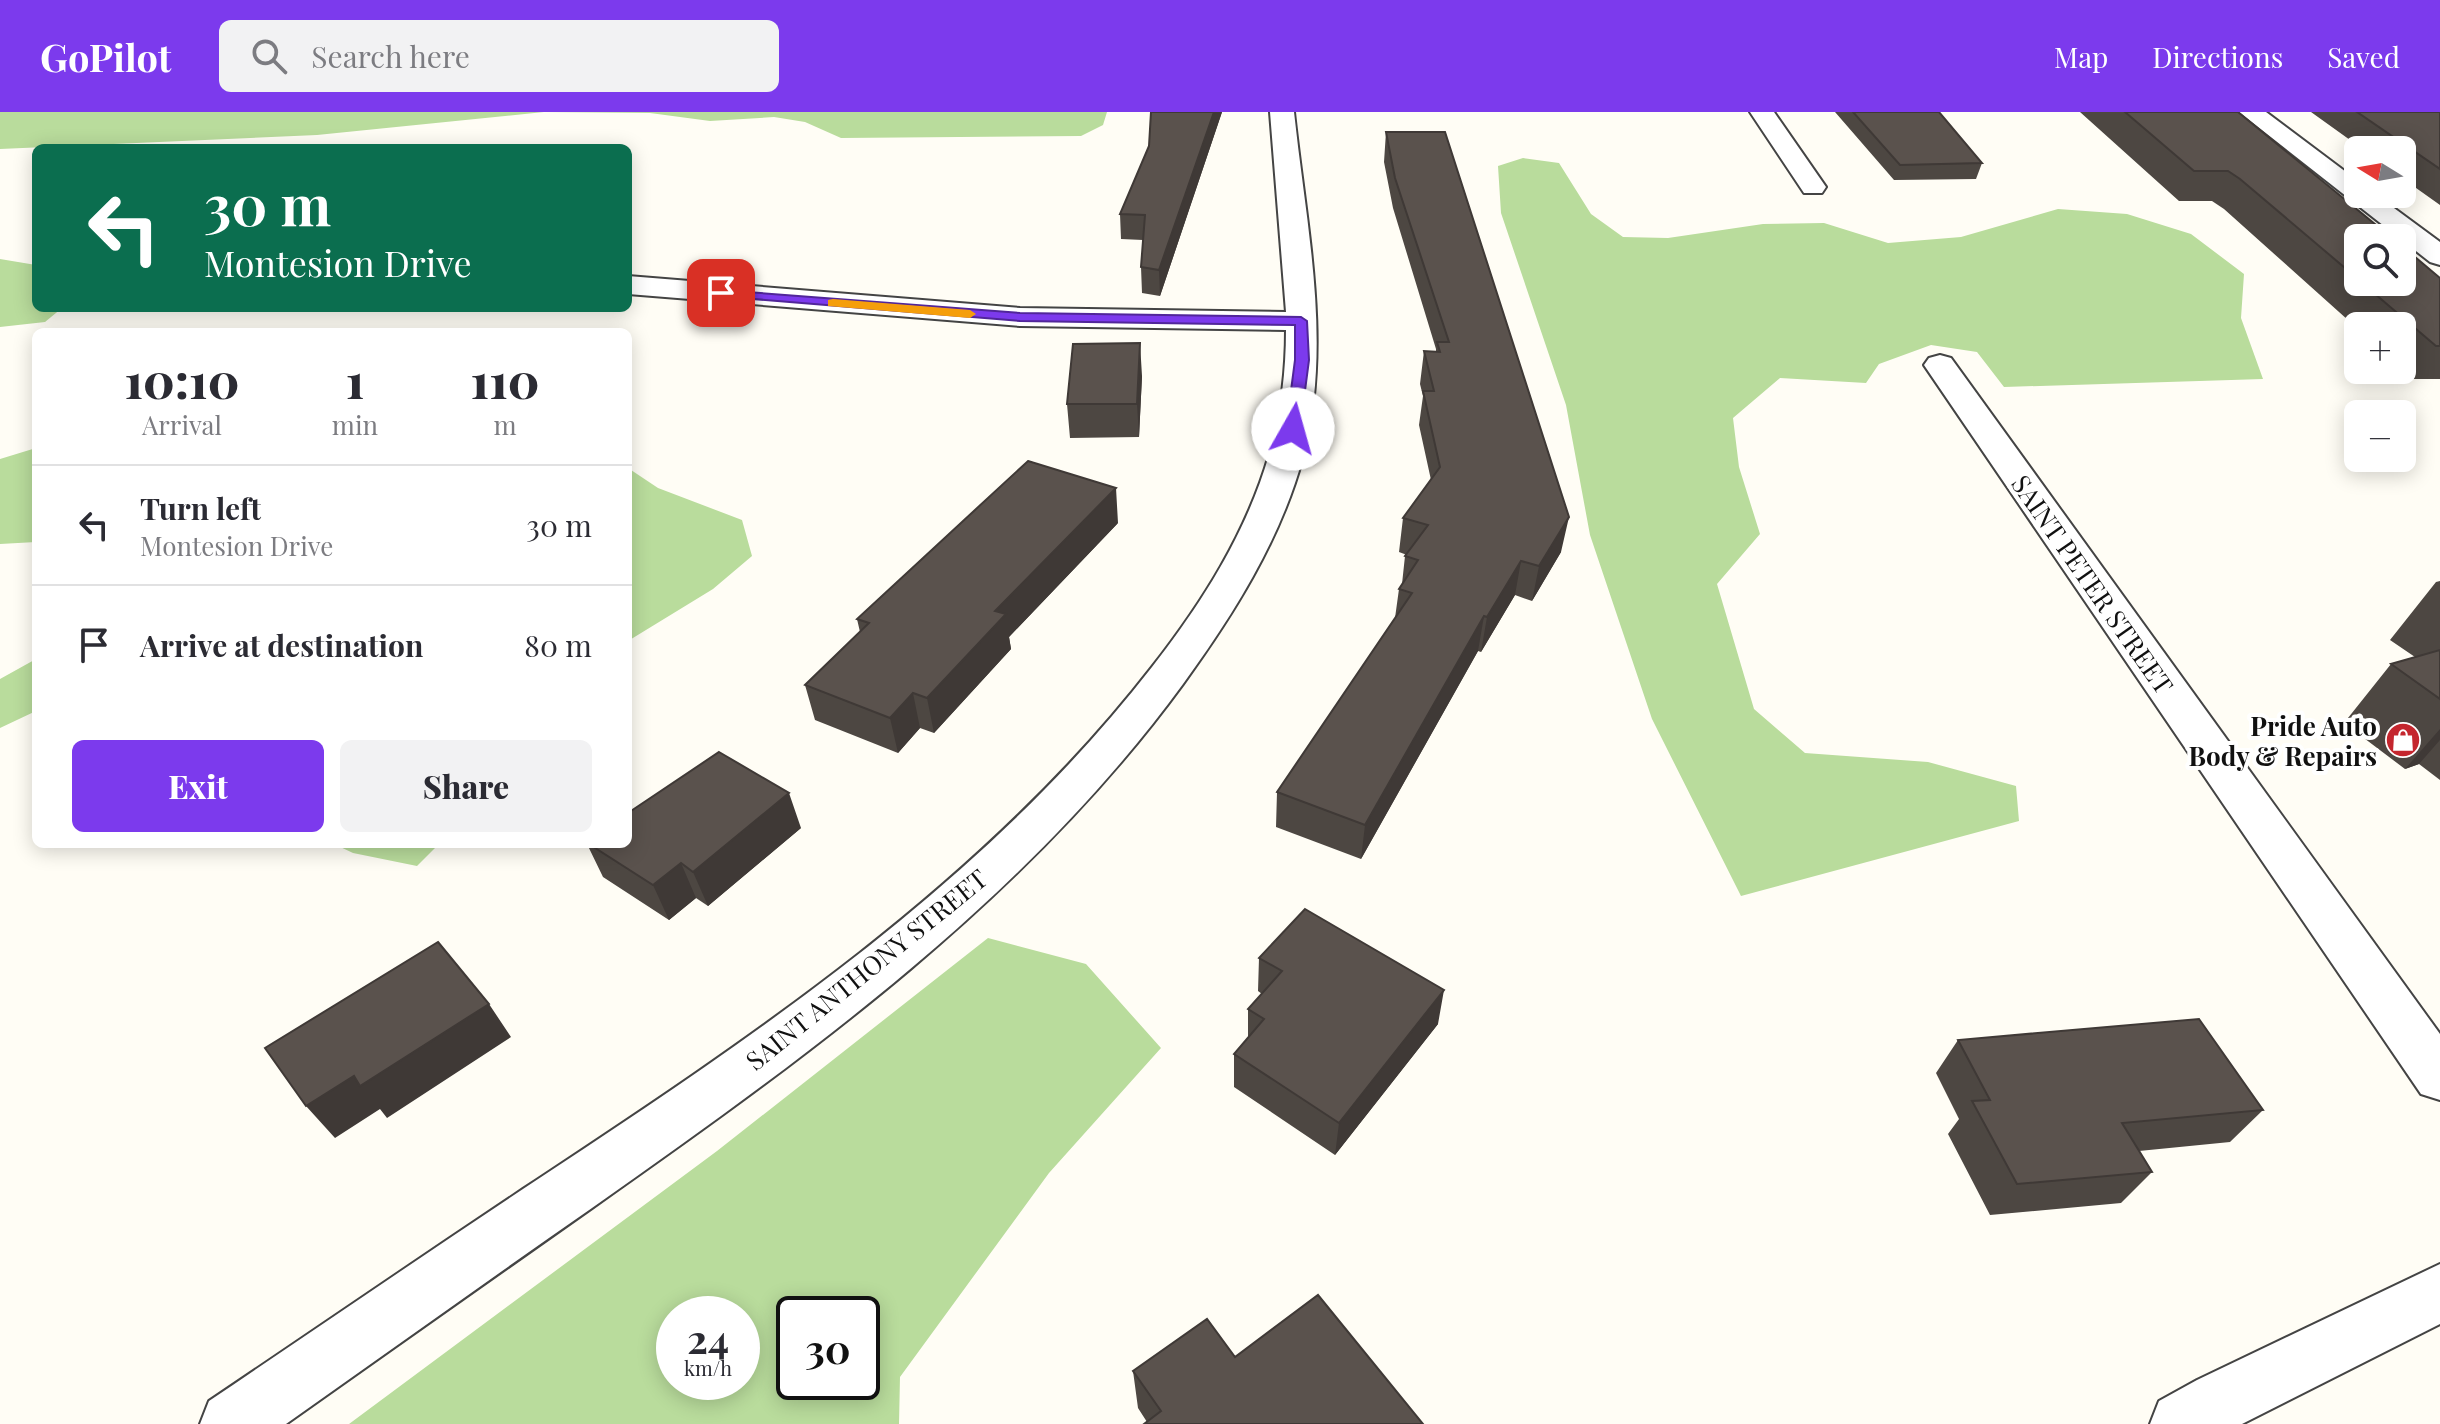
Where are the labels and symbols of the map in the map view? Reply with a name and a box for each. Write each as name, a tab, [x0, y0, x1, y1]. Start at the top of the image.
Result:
north arrow	[2344, 136, 2416, 208]
pin	[687, 259, 755, 327]
position arrow	[1251, 387, 1335, 471]
street label: SAINT PETER STREET	[2004, 468, 2182, 700]
place label: Pride Auto Body & Repairs	[2189, 708, 2377, 773]
shop icon: Pride Auto Body & Repairs	[2384, 721, 2422, 759]
street label: SAINT ANTHONY STREET	[738, 861, 994, 1077]
speed limit sign: 30	[776, 1296, 880, 1400]

